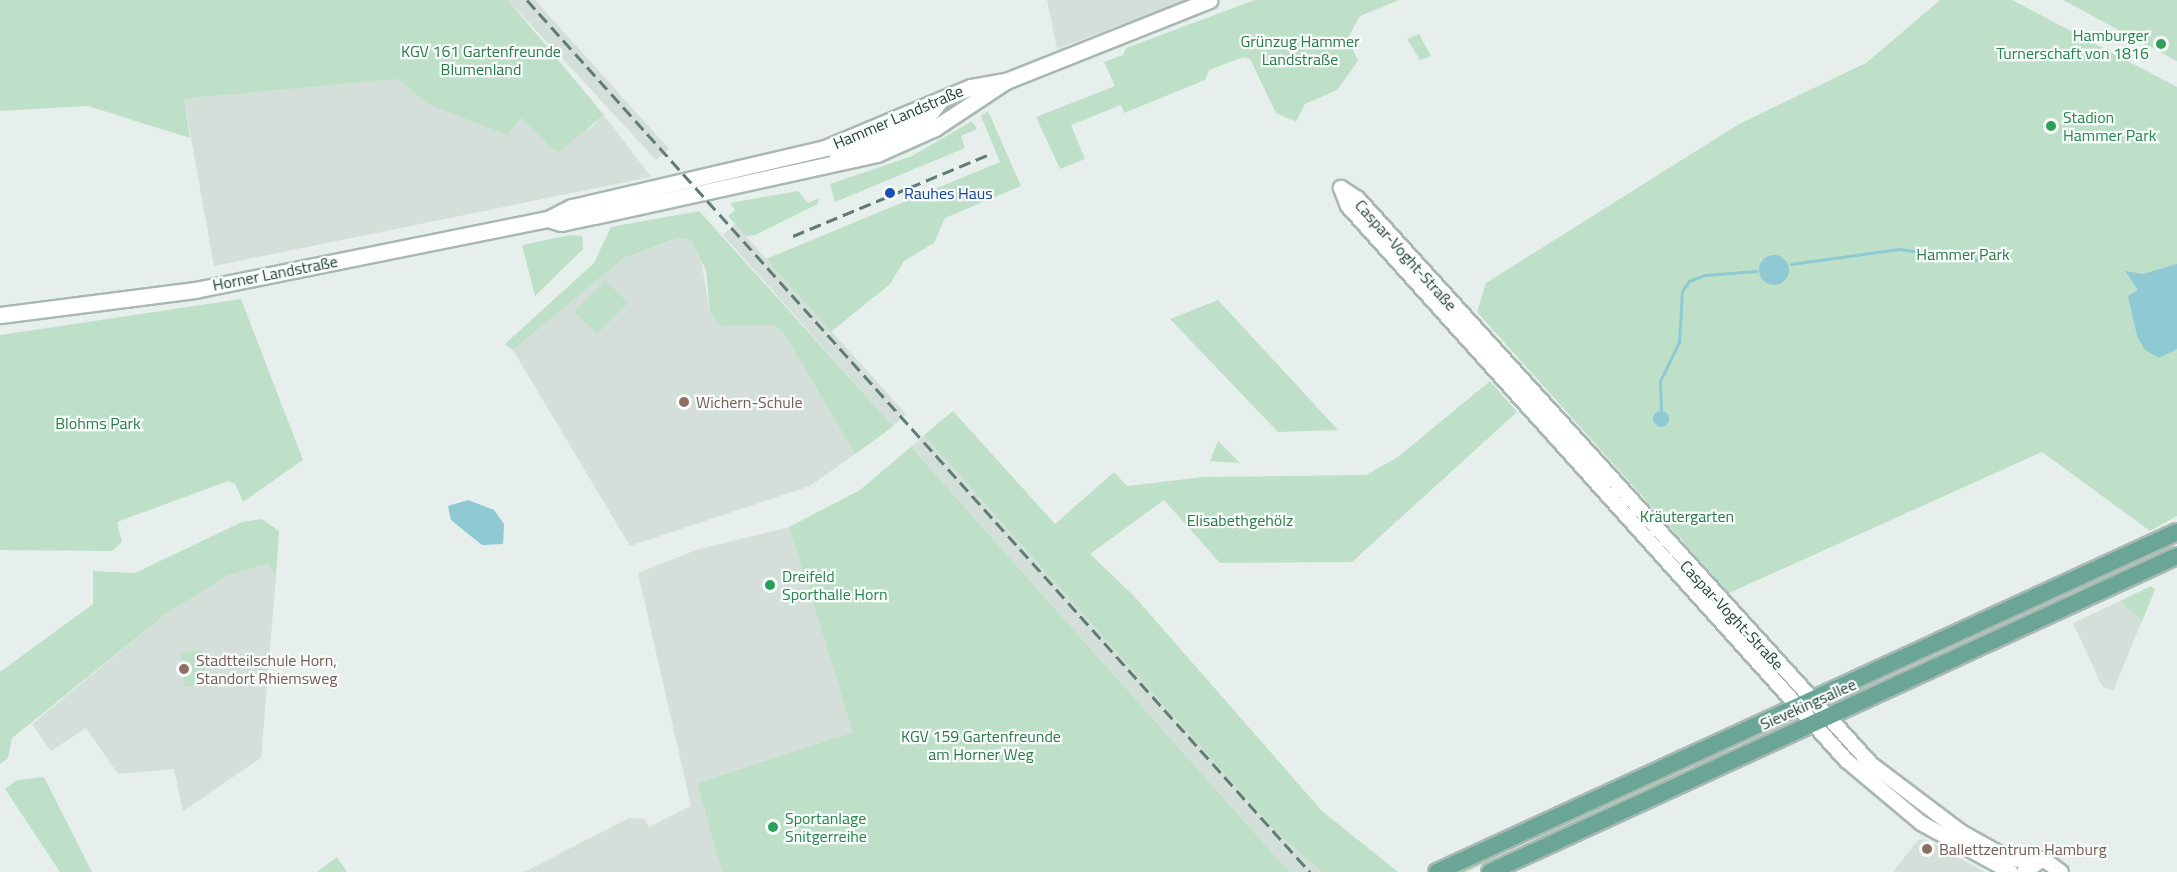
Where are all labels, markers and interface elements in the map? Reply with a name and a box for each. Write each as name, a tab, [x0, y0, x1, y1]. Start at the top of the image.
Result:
place label: Hamburger Turnerschaft von 1816	[1996, 25, 2149, 63]
park label: Grünzug Hammer Landstraße	[1240, 31, 1360, 69]
marker: Hamburger Turnerschaft von 1816	[2154, 37, 2168, 51]
park label: KGV 161 Gartenfreunde Blumenland	[401, 41, 561, 79]
street label: Hammer Landstraße	[830, 81, 966, 153]
place label: Stadion Hammer Park	[2063, 107, 2156, 145]
marker: Stadion Hammer Park	[2044, 119, 2058, 133]
place label: Rauhes Haus	[904, 183, 993, 203]
marker: Rauhes Haus	[881, 184, 899, 202]
street label: Caspar-Voght-Straße	[1351, 196, 1461, 314]
park label: Hammer Park	[1916, 244, 2010, 264]
street label: Horner Landstraße	[211, 251, 339, 295]
place label: Wichern-Schule	[696, 392, 803, 412]
marker: Wichern-Schule	[677, 395, 691, 409]
park label: Blohms Park	[55, 413, 141, 433]
park label: Kräutergarten	[1640, 506, 1734, 526]
park label: Elisabethgehölz	[1187, 510, 1293, 530]
street label: Caspar-Voght-Straße	[1676, 556, 1788, 674]
place label: Dreifeld Sporthalle Horn	[782, 566, 888, 604]
marker: Dreifeld Sporthalle Horn	[763, 578, 777, 592]
place label: Stadtteilschule Horn, Standort Rhiemsweg	[196, 650, 338, 688]
marker: Stadtteilschule Horn, Standort Rhiemsweg	[177, 662, 191, 676]
street label: Sievekingsallee	[1757, 674, 1859, 734]
park label: KGV 159 Gartenfreunde am Horner Weg	[901, 726, 1061, 764]
place label: Sportanlage Snitgerreihe	[785, 808, 867, 846]
marker: Sportanlage Snitgerreihe	[766, 820, 780, 834]
place label: Ballettzentrum Hamburg	[1939, 839, 2107, 859]
marker: Ballettzentrum Hamburg	[1920, 842, 1934, 856]

